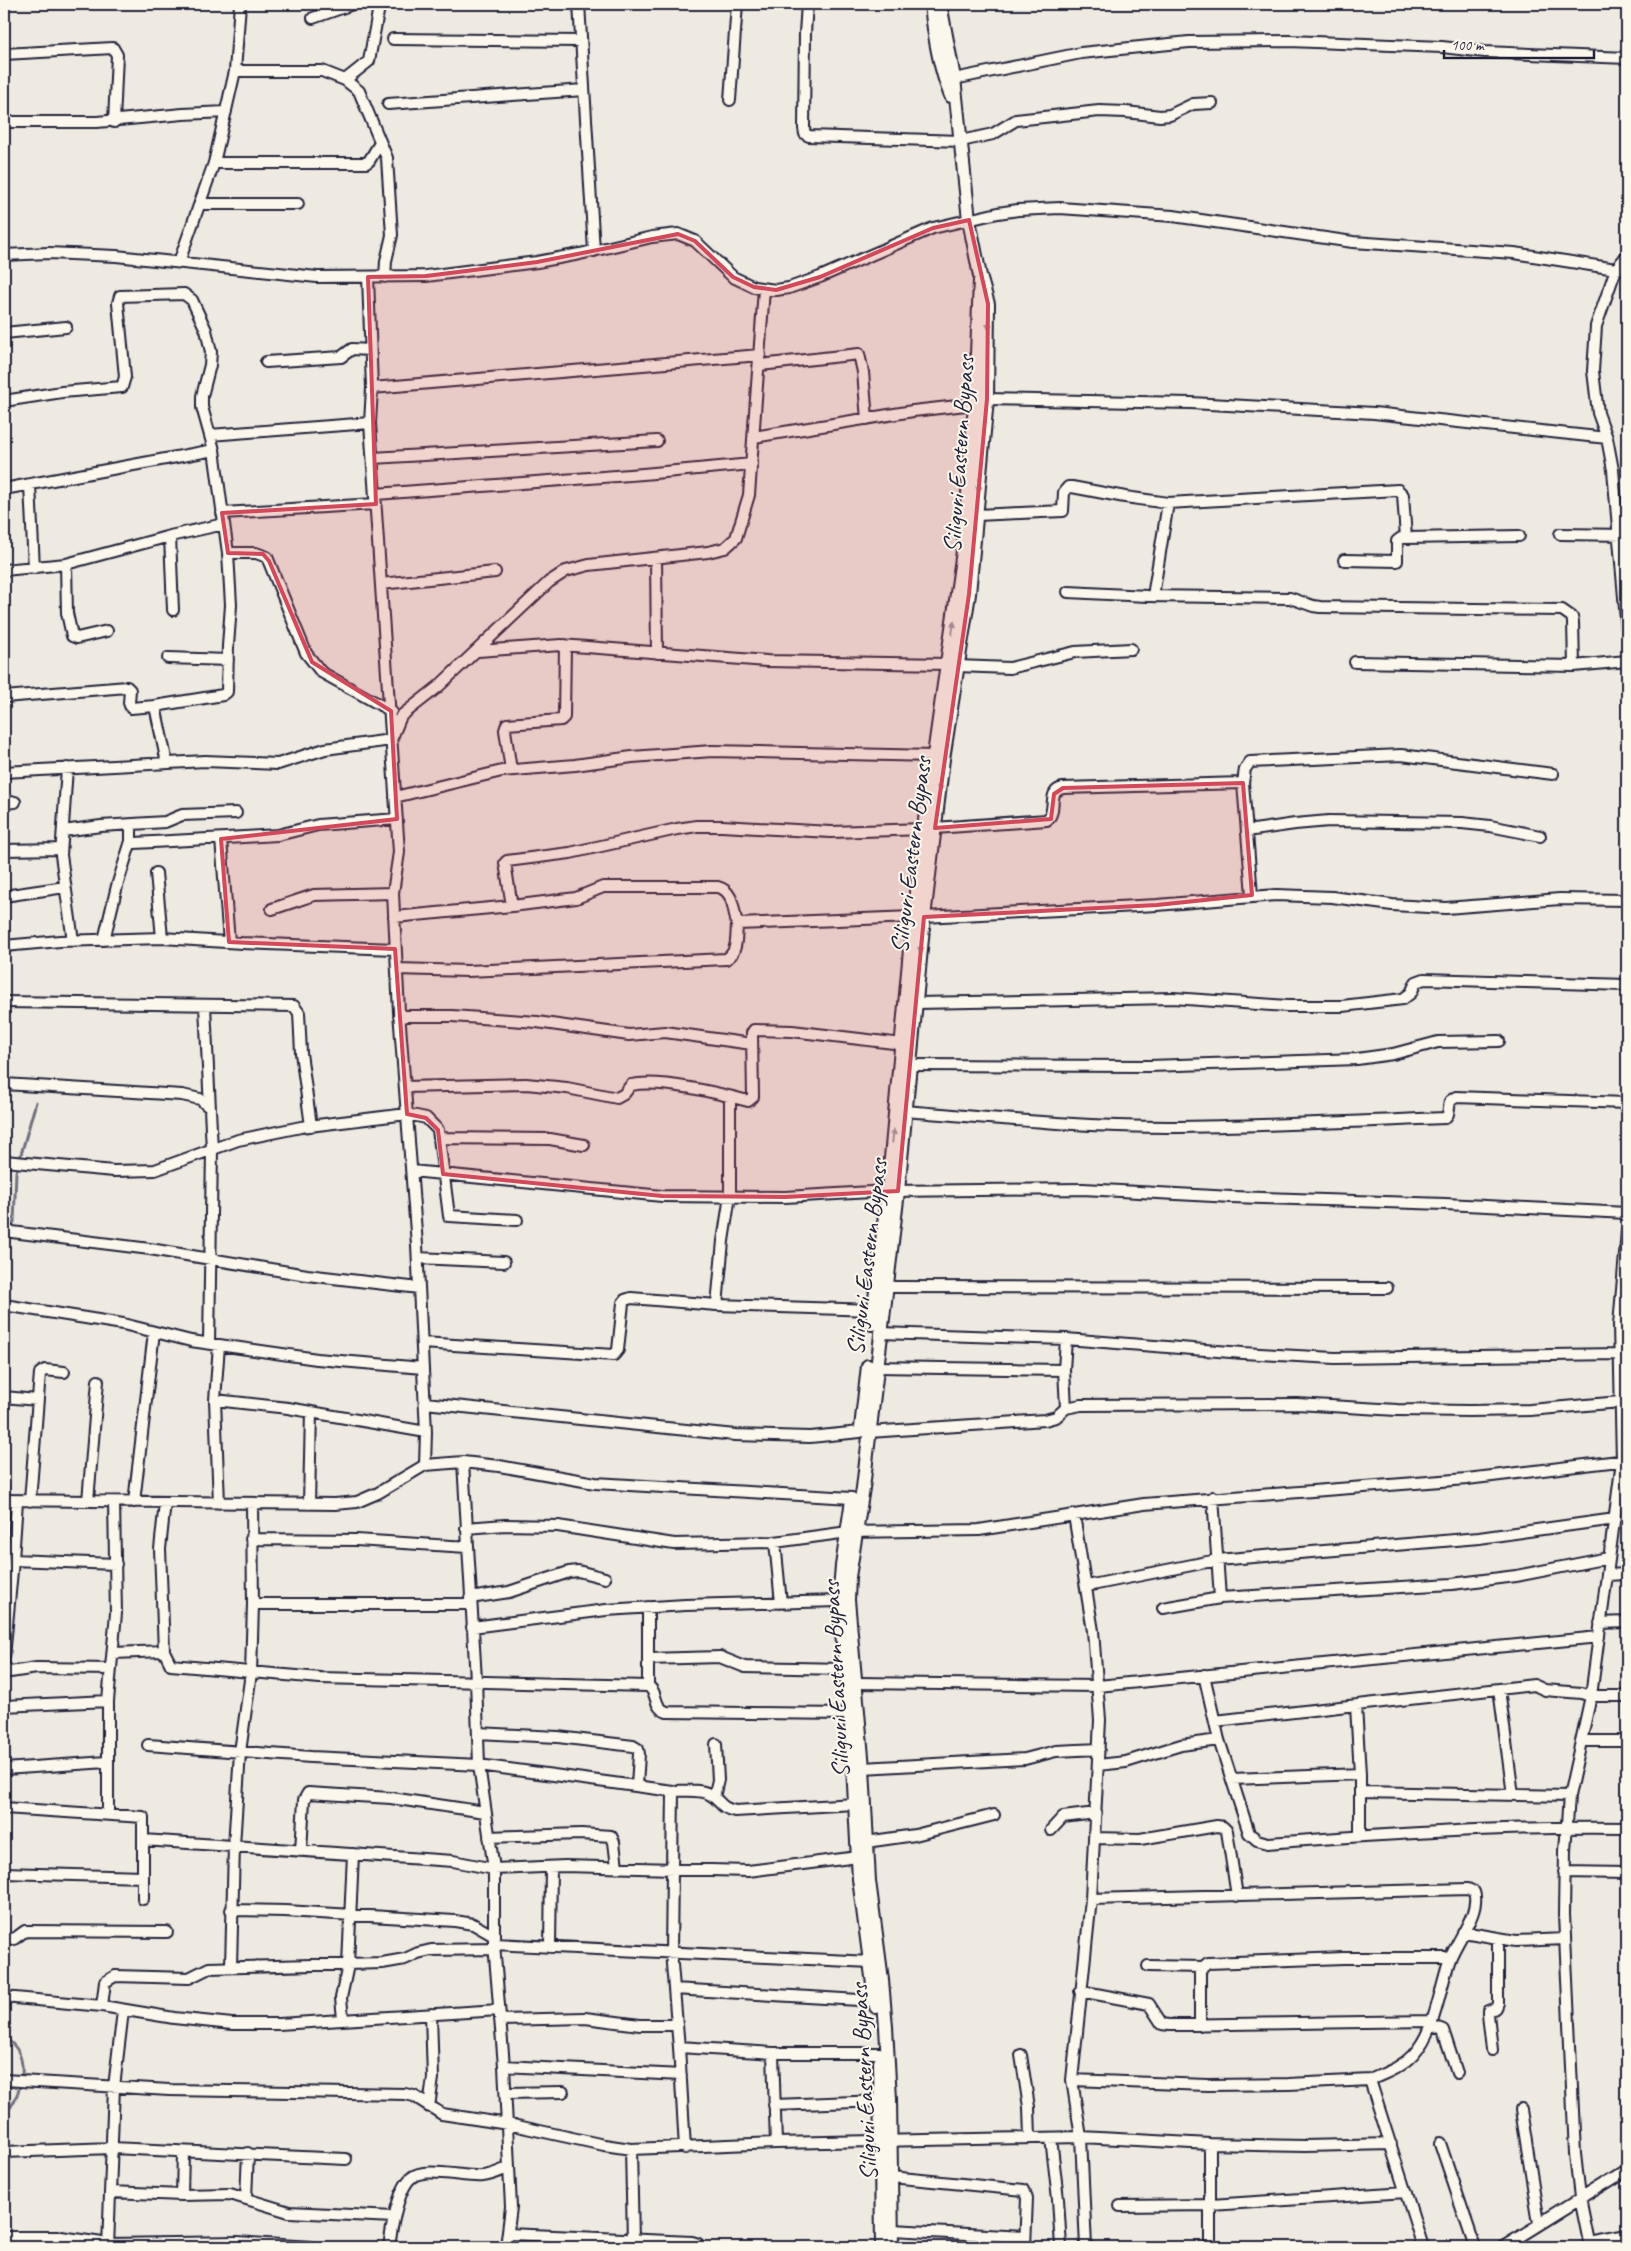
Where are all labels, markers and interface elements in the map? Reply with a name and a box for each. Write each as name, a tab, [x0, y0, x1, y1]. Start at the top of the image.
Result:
scale bar	[1444, 28, 1594, 60]
text: 100 m	[1451, 36, 1485, 55]
one-way arrow	[985, 315, 993, 331]
street label: Siliguri Eastern Bypass	[936, 352, 982, 554]
one-way arrow	[975, 477, 983, 493]
one-way arrow	[950, 619, 958, 635]
street label: Siliguri Eastern Bypass	[883, 753, 939, 955]
one-way arrow	[936, 777, 944, 793]
one-way arrow	[917, 939, 925, 955]
one-way arrow	[889, 1128, 897, 1144]
street label: Siliguri Eastern Bypass	[839, 1155, 895, 1357]
street label: Siliguri Eastern Bypass	[815, 1577, 857, 1778]
street label: Siliguri Eastern Bypass	[843, 1980, 885, 2181]

